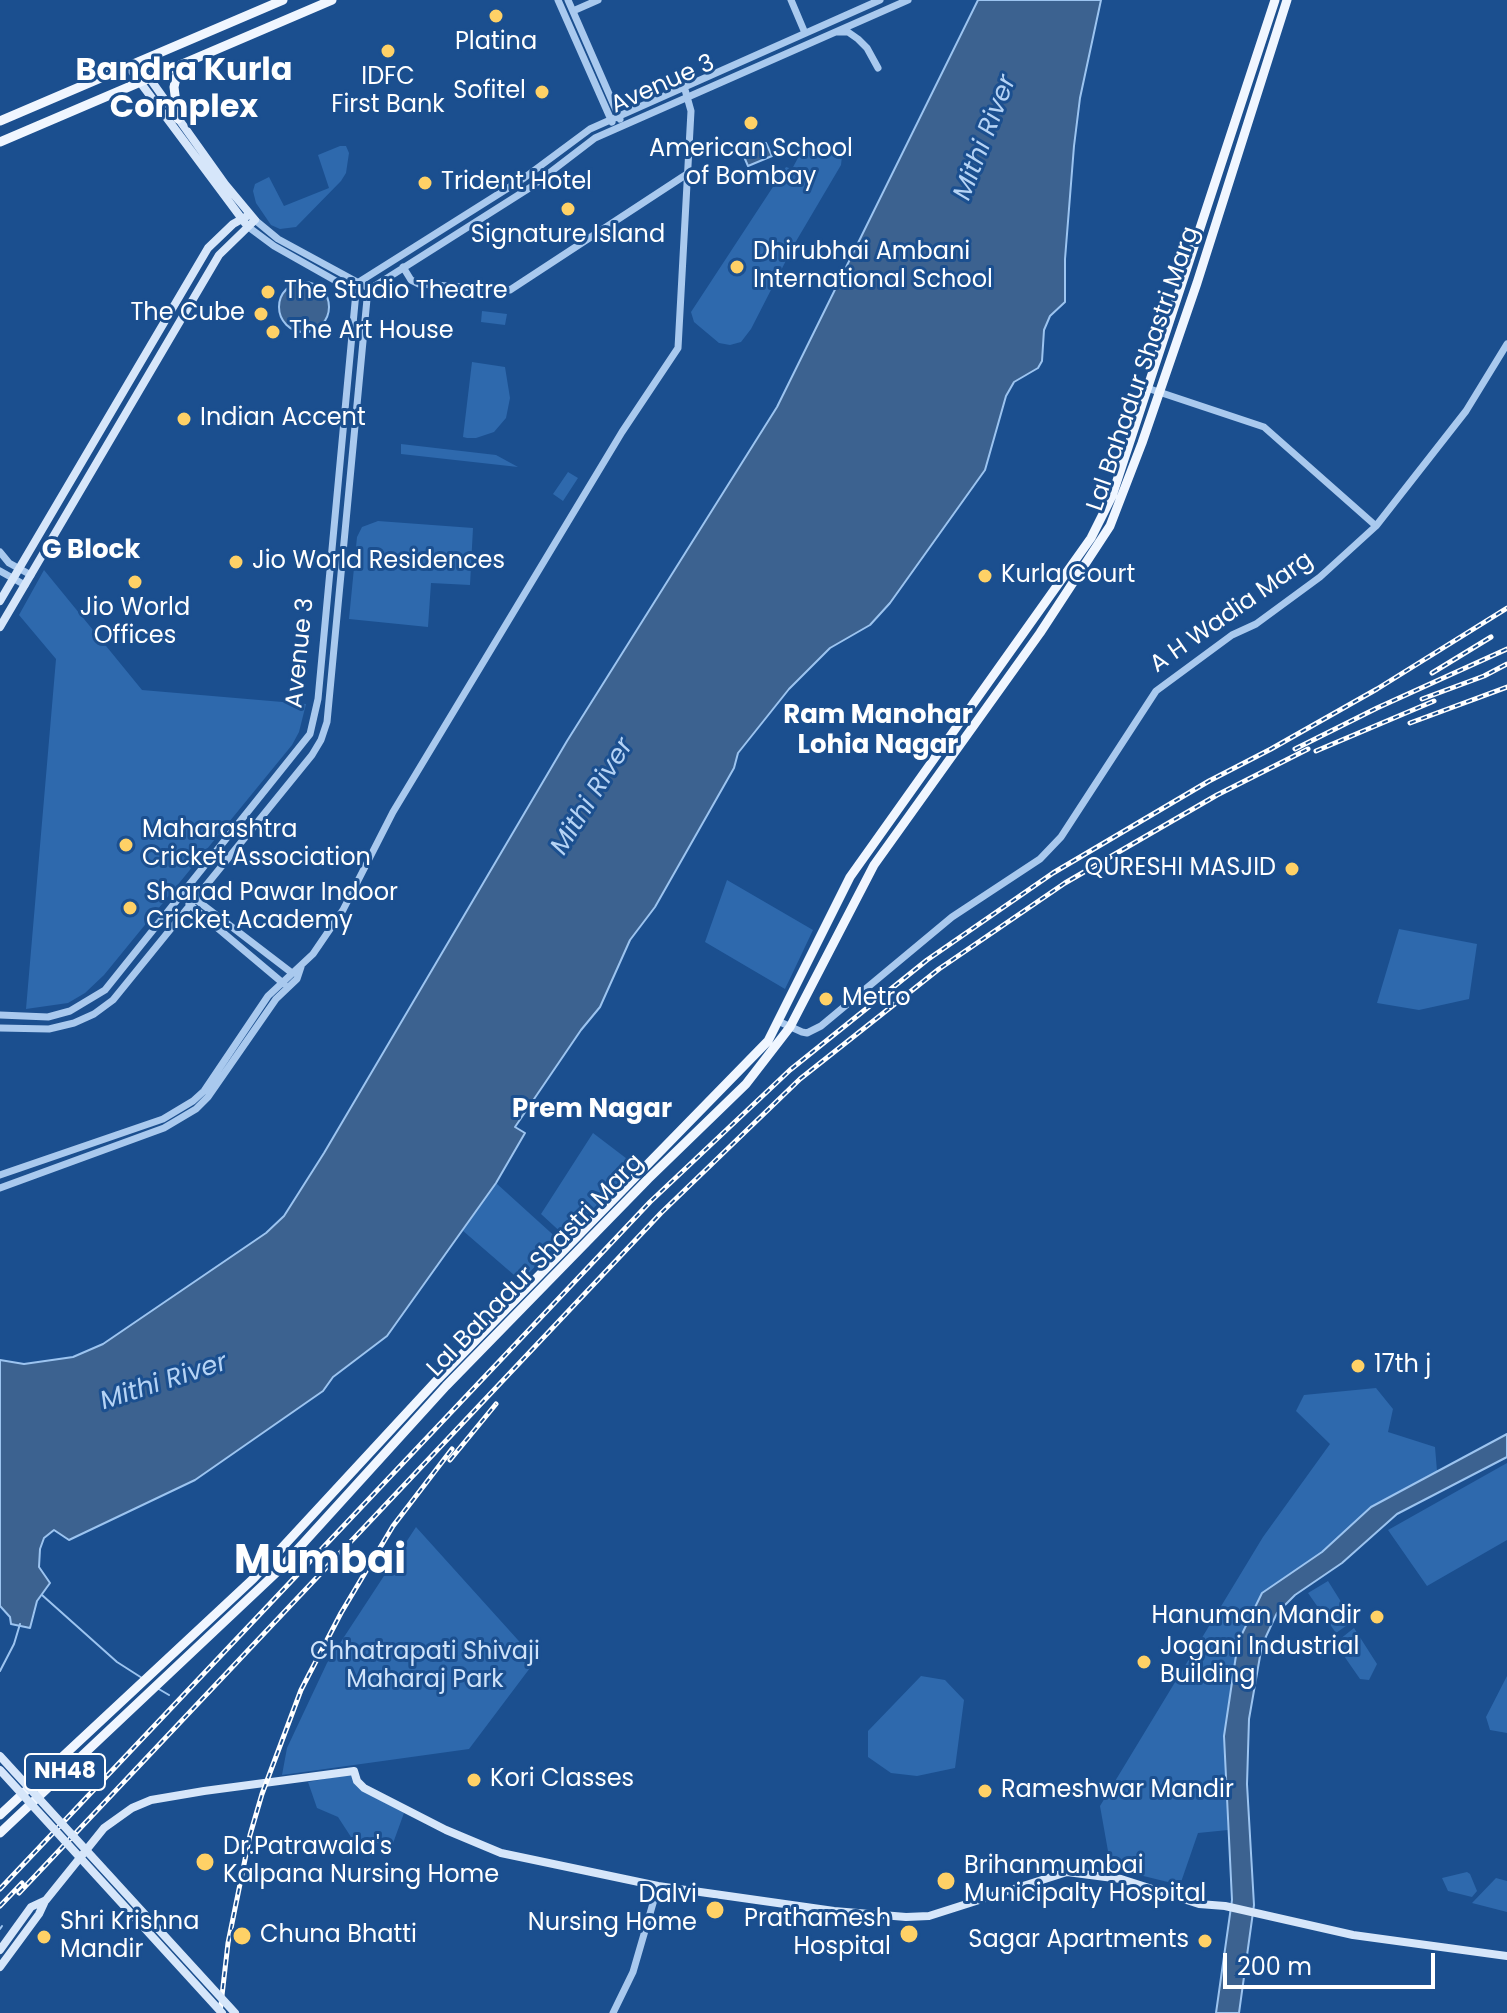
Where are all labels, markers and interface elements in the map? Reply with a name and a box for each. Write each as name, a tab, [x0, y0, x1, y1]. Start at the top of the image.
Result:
marker: Platina	[487, 7, 505, 25]
place label: Platina	[455, 29, 537, 57]
marker: IDFC First Bank	[379, 42, 397, 60]
street label: Avenue 3	[607, 49, 719, 121]
district label: Bandra Kurla Complex	[75, 53, 293, 128]
place label: IDFC First Bank	[331, 64, 445, 120]
water label: Mithi River	[948, 71, 1024, 205]
place label: Sofitel	[453, 78, 526, 106]
marker: Sofitel	[533, 83, 551, 101]
marker: American School of Bombay	[742, 114, 760, 132]
place label: American School of Bombay	[649, 136, 853, 192]
place label: Trident Hotel	[441, 169, 592, 197]
marker: Trident Hotel	[416, 174, 434, 192]
marker: Signature Island	[559, 200, 577, 218]
place label: Signature Island	[471, 222, 665, 250]
street label: Lal Bahadur Shastri Marg	[1082, 223, 1206, 515]
place label: Dhirubhai Ambani International School	[753, 239, 993, 295]
marker: Dhirubhai Ambani International School	[728, 258, 746, 276]
place label: The Studio Theatre	[284, 278, 508, 306]
marker: The Studio Theatre	[259, 283, 277, 301]
place label: The Cube	[130, 300, 245, 328]
marker: The Cube	[252, 305, 270, 323]
place label: The Art House	[289, 318, 454, 346]
marker: The Art House	[264, 323, 282, 341]
place label: Indian Accent	[200, 405, 366, 433]
marker: Indian Accent	[175, 410, 193, 428]
district label: G Block	[42, 535, 140, 567]
street label: A H Wadia Marg	[1145, 546, 1319, 680]
place label: Jio World Residences	[252, 548, 505, 576]
marker: Jio World Residences	[227, 553, 245, 571]
place label: Kurla Court	[1001, 562, 1135, 590]
marker: Kurla Court	[976, 567, 994, 585]
marker: Jio World Offices	[126, 573, 144, 591]
place label: Jio World Offices	[80, 595, 190, 651]
street label: Avenue 3	[281, 596, 321, 710]
district label: Ram Manohar Lohia Nagar	[783, 700, 973, 762]
water label: Mithi River	[545, 733, 641, 861]
place label: Maharashtra Cricket Association	[142, 817, 371, 873]
marker: Maharashtra Cricket Association	[117, 836, 135, 854]
place label: QURESHI MASJID	[1084, 855, 1276, 883]
marker: QURESHI MASJID	[1283, 860, 1301, 878]
place label: Sharad Pawar Indoor Cricket Academy	[146, 880, 398, 936]
marker: Sharad Pawar Indoor Cricket Academy	[121, 899, 139, 917]
place label: Metro	[842, 985, 911, 1013]
marker: Metro	[817, 990, 835, 1008]
district label: Prem Nagar	[512, 1094, 672, 1126]
street label: Lal Bahadur Shastri Marg	[422, 1149, 650, 1383]
water label: Mithi River	[97, 1348, 231, 1418]
place label: 17th j	[1374, 1352, 1431, 1380]
marker: 17th j	[1349, 1357, 1367, 1375]
district label: Mumbai	[234, 1539, 406, 1587]
place label: Hanuman Mandir	[1151, 1603, 1361, 1631]
marker: Hanuman Mandir	[1368, 1608, 1386, 1626]
place label: Jogani Industrial Building	[1160, 1634, 1359, 1690]
park label: Chhatrapati Shivaji Maharaj Park	[310, 1639, 540, 1695]
marker: Jogani Industrial Building	[1135, 1653, 1153, 1671]
road number: NH48	[25, 1754, 105, 1790]
place label: Kori Classes	[490, 1766, 634, 1794]
marker: Kori Classes	[465, 1771, 483, 1789]
place label: Rameshwar Mandir	[1001, 1777, 1234, 1805]
marker: Rameshwar Mandir	[976, 1782, 994, 1800]
place label: Dr.Patrawala's Kalpana Nursing Home	[223, 1834, 499, 1890]
marker: Dr.Patrawala's Kalpana Nursing Home	[194, 1851, 216, 1873]
place label: Brihanmumbai Municipalty Hospital	[964, 1853, 1206, 1909]
marker: Brihanmumbai Municipalty Hospital	[935, 1870, 957, 1892]
place label: Dalvi Nursing Home	[528, 1882, 697, 1938]
marker: Dalvi Nursing Home	[704, 1899, 726, 1921]
place label: Prathamesh Hospital	[744, 1906, 891, 1962]
place label: Shri Krishna Mandir	[60, 1909, 199, 1965]
place label: Chuna Bhatti	[260, 1922, 417, 1950]
marker: Prathamesh Hospital	[898, 1923, 920, 1945]
marker: Chuna Bhatti	[231, 1925, 253, 1947]
place label: Sagar Apartments	[968, 1927, 1189, 1955]
marker: Shri Krishna Mandir	[35, 1928, 53, 1946]
marker: Sagar Apartments	[1196, 1932, 1214, 1950]
scale bar	[1227, 1937, 1439, 1987]
text: 200 m	[1237, 1950, 1312, 1983]

